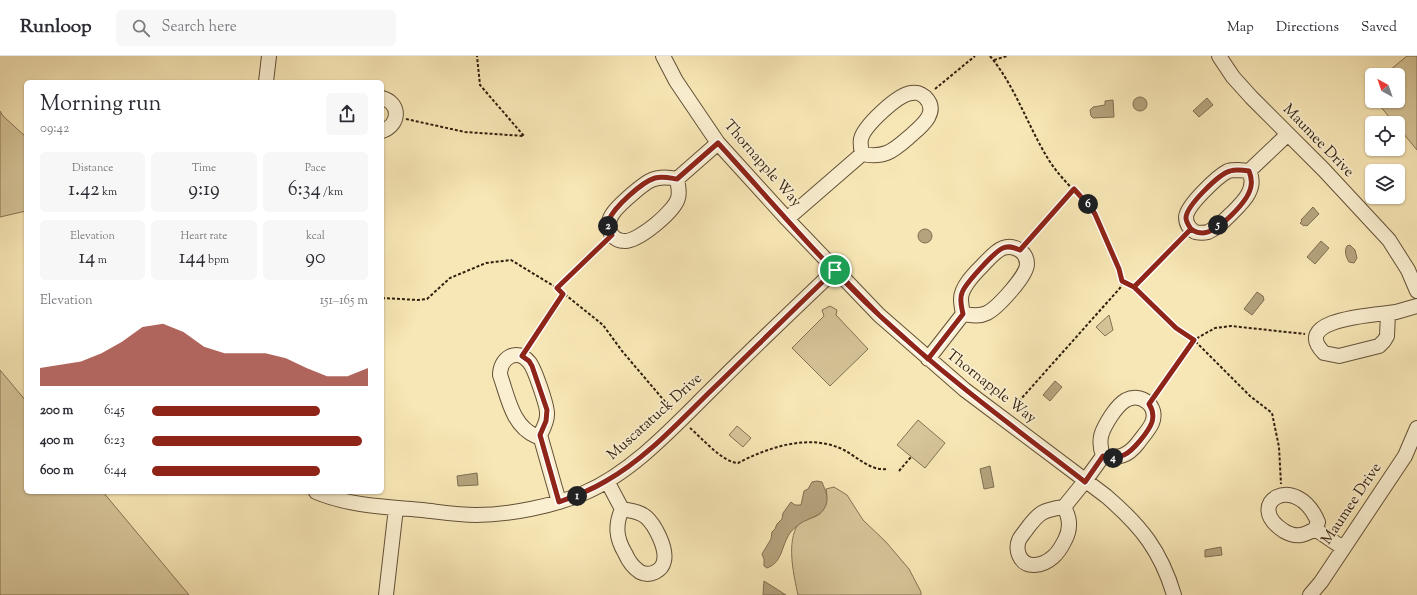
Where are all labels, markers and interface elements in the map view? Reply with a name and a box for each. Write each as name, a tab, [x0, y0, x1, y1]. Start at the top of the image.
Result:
search box	[116, 10, 396, 46]
text: Runloop	[20, 14, 92, 41]
icon: search	[130, 17, 152, 39]
text: Search here	[162, 17, 237, 38]
text: Map	[1227, 18, 1254, 38]
text: Directions	[1276, 18, 1339, 38]
text: Saved	[1361, 18, 1397, 38]
north arrow	[1365, 68, 1405, 108]
map controls	[1365, 68, 1405, 204]
text: Morning run	[40, 89, 162, 121]
button: share	[326, 93, 368, 135]
street label: Maumee Drive	[1278, 100, 1358, 182]
street label: Thornapple Way	[718, 116, 806, 213]
button: locate	[1365, 116, 1405, 156]
text: 09:42	[40, 120, 69, 138]
text: Distance	[72, 160, 113, 176]
text: Time	[192, 160, 216, 176]
text: Pace	[305, 160, 326, 176]
button: layers	[1365, 164, 1405, 204]
text: 1.42	[68, 176, 100, 205]
text: 9:19	[188, 176, 220, 205]
text: 6:34	[288, 176, 321, 205]
text: km	[100, 184, 117, 200]
text: /km	[321, 184, 343, 200]
pin: 6	[1078, 194, 1098, 214]
text: 6	[1085, 196, 1091, 212]
pin: 5	[1208, 215, 1228, 235]
pin: 2	[598, 216, 618, 236]
text: 5	[1216, 217, 1220, 233]
text: 2	[605, 218, 611, 234]
text: Elevation	[70, 228, 115, 244]
text: Heart rate	[181, 228, 227, 244]
text: kcal	[306, 228, 325, 244]
text: 14	[78, 244, 95, 273]
text: 144	[179, 244, 206, 273]
text: 90	[305, 244, 325, 273]
text: m	[95, 252, 107, 268]
text: bpm	[206, 252, 229, 268]
pin	[818, 253, 852, 287]
icon: arrive	[824, 259, 846, 281]
text: Elevation	[40, 292, 93, 310]
text: 151–165 m	[320, 292, 368, 310]
street label: Thornapple Way	[941, 345, 1041, 429]
street label: Muscatatuck Drive	[603, 369, 707, 465]
text: 200 m	[40, 402, 73, 420]
text: 6:45	[104, 402, 125, 420]
text: 400 m	[40, 432, 74, 450]
text: 6:23	[104, 432, 125, 450]
pin: 4	[1103, 448, 1123, 468]
text: 4	[1110, 450, 1116, 466]
street label: Maumee Drive	[1317, 459, 1387, 549]
text: 600 m	[40, 462, 74, 480]
text: 6:44	[104, 462, 127, 480]
pin: 1	[567, 486, 587, 506]
text: 1	[575, 488, 579, 504]

